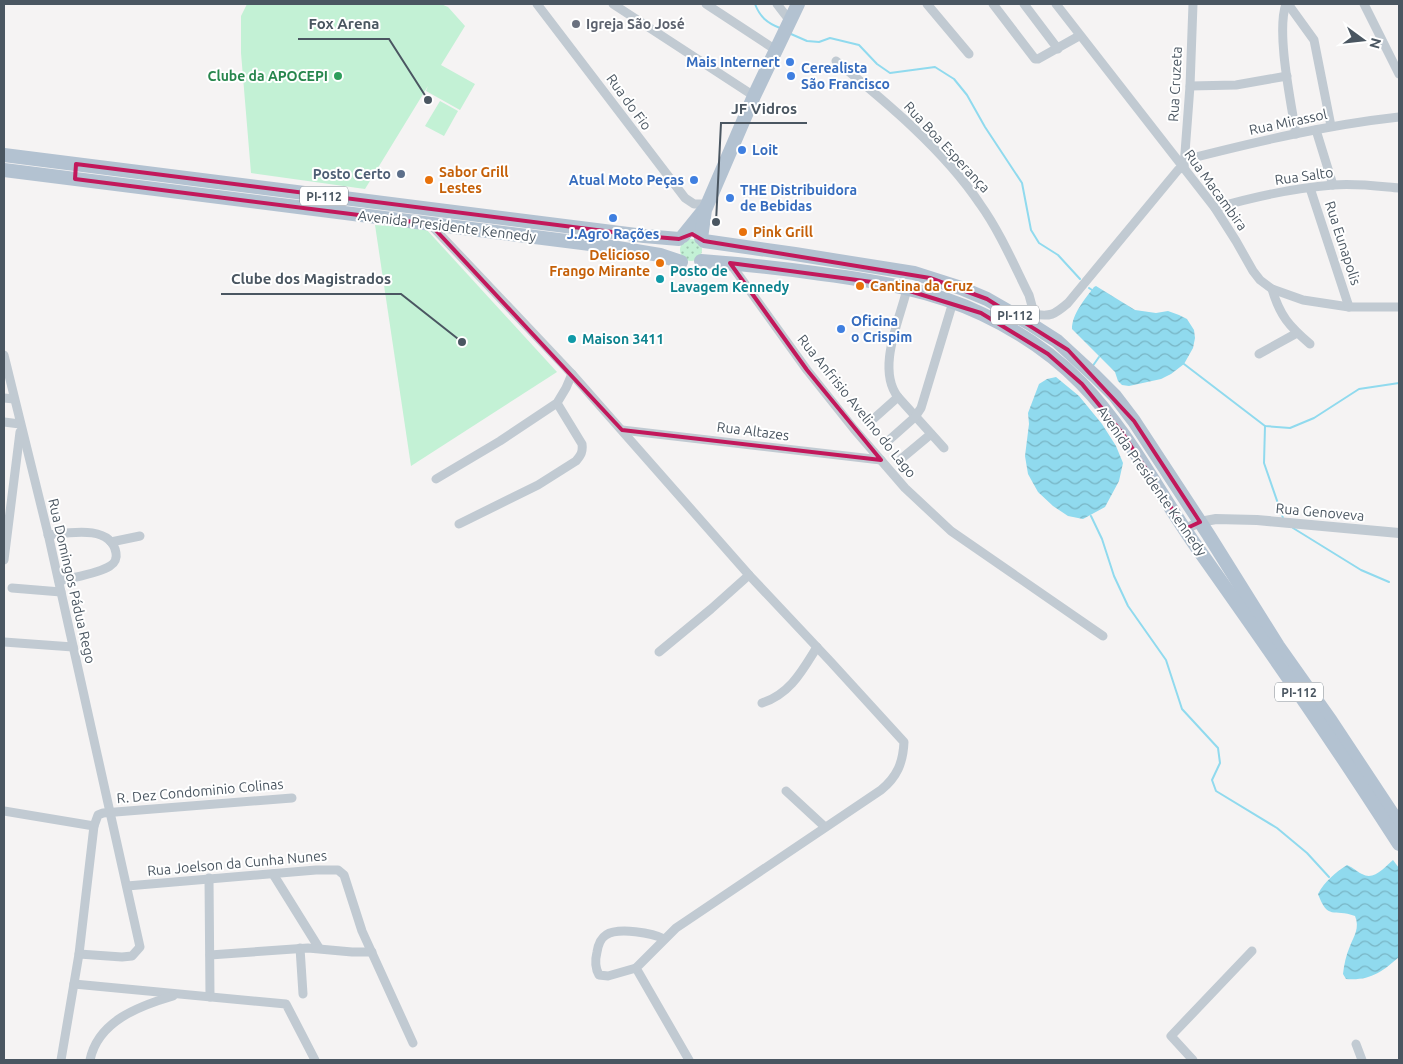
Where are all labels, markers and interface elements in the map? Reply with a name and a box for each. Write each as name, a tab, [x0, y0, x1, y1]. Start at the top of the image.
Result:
callout: Fox Arena	[298, 9, 389, 39]
text: Fox Arena	[309, 15, 379, 32]
north arrow	[1338, 15, 1388, 65]
place label: Igreja São José	[586, 16, 685, 32]
marker: Igreja São José	[570, 18, 582, 30]
text: N	[1366, 36, 1385, 50]
street label: Rua Cruzeta	[1165, 46, 1185, 122]
place label: Mais Internert	[686, 54, 780, 70]
marker: Mais Internert	[784, 56, 796, 68]
place label: Cerealista São Francisco	[801, 60, 890, 92]
place label: Clube da APOCEPI	[207, 68, 328, 84]
marker: Clube da APOCEPI	[332, 70, 344, 82]
marker: Cerealista São Francisco	[785, 70, 797, 82]
street label: Rua do Fio	[603, 71, 655, 133]
callout: JF Vidros	[721, 93, 807, 123]
street label: Rua Boa Esperança	[901, 98, 993, 196]
text: JF Vidros	[731, 100, 797, 117]
street label: Rua Mirassol	[1248, 106, 1329, 138]
place label: Loit	[752, 142, 778, 158]
marker: Loit	[736, 144, 748, 156]
street label: Rua Macambira	[1181, 146, 1251, 234]
place label: Sabor Grill Lestes	[439, 164, 508, 196]
street label: Rua Salto	[1274, 164, 1334, 188]
place label: Posto Certo	[313, 166, 391, 182]
marker: Posto Certo	[395, 168, 407, 180]
place label: Atual Moto Peças	[569, 172, 684, 189]
marker: Sabor Grill Lestes	[423, 174, 435, 186]
marker: Atual Moto Peças	[688, 174, 700, 186]
place label: THE Distribuidora de Bebidas	[740, 182, 857, 214]
road number: PI-112	[300, 187, 348, 206]
marker: THE Distribuidora de Bebidas	[724, 192, 736, 204]
street label: Rua Eunapolis	[1322, 199, 1364, 287]
street label: Avenida Presidente Kennedy	[357, 207, 537, 245]
marker: J.Agro Rações	[607, 212, 619, 224]
place label: Pink Grill	[753, 224, 813, 240]
place label: J.Agro Rações	[567, 226, 660, 243]
marker: Pink Grill	[737, 226, 749, 238]
place label: Delicioso Frango Mirante	[549, 247, 650, 279]
marker: Delicioso Frango Mirante	[654, 257, 666, 269]
place label: Posto de Lavagem Kennedy	[670, 263, 790, 295]
callout: Clube dos Magistrados	[221, 264, 401, 294]
text: Clube dos Magistrados	[231, 270, 391, 287]
marker: Posto de Lavagem Kennedy	[654, 273, 666, 285]
place label: Cantina da Cruz	[870, 278, 973, 294]
marker: Cantina da Cruz	[854, 280, 866, 292]
road number: PI-112	[991, 306, 1039, 324]
place label: Oficina o Crispim	[851, 313, 912, 345]
marker: Oficina o Crispim	[835, 323, 847, 335]
place label: Maison 3411	[582, 331, 664, 347]
street label: Rua Anfrisio Avelino do Lago	[794, 331, 920, 481]
marker: Maison 3411	[566, 333, 578, 345]
street label: Avenida Presidente Kennedy	[1094, 403, 1210, 559]
street label: Rua Altazes	[716, 419, 790, 443]
street label: Rua Domingos Pádua Rego	[45, 497, 99, 665]
street label: Rua Genoveva	[1275, 500, 1365, 524]
road number: PI-112	[1275, 682, 1323, 702]
street label: R. Dez Condominio Colinas	[116, 776, 284, 806]
street label: Rua Joelson da Cunha Nunes	[147, 847, 327, 879]

